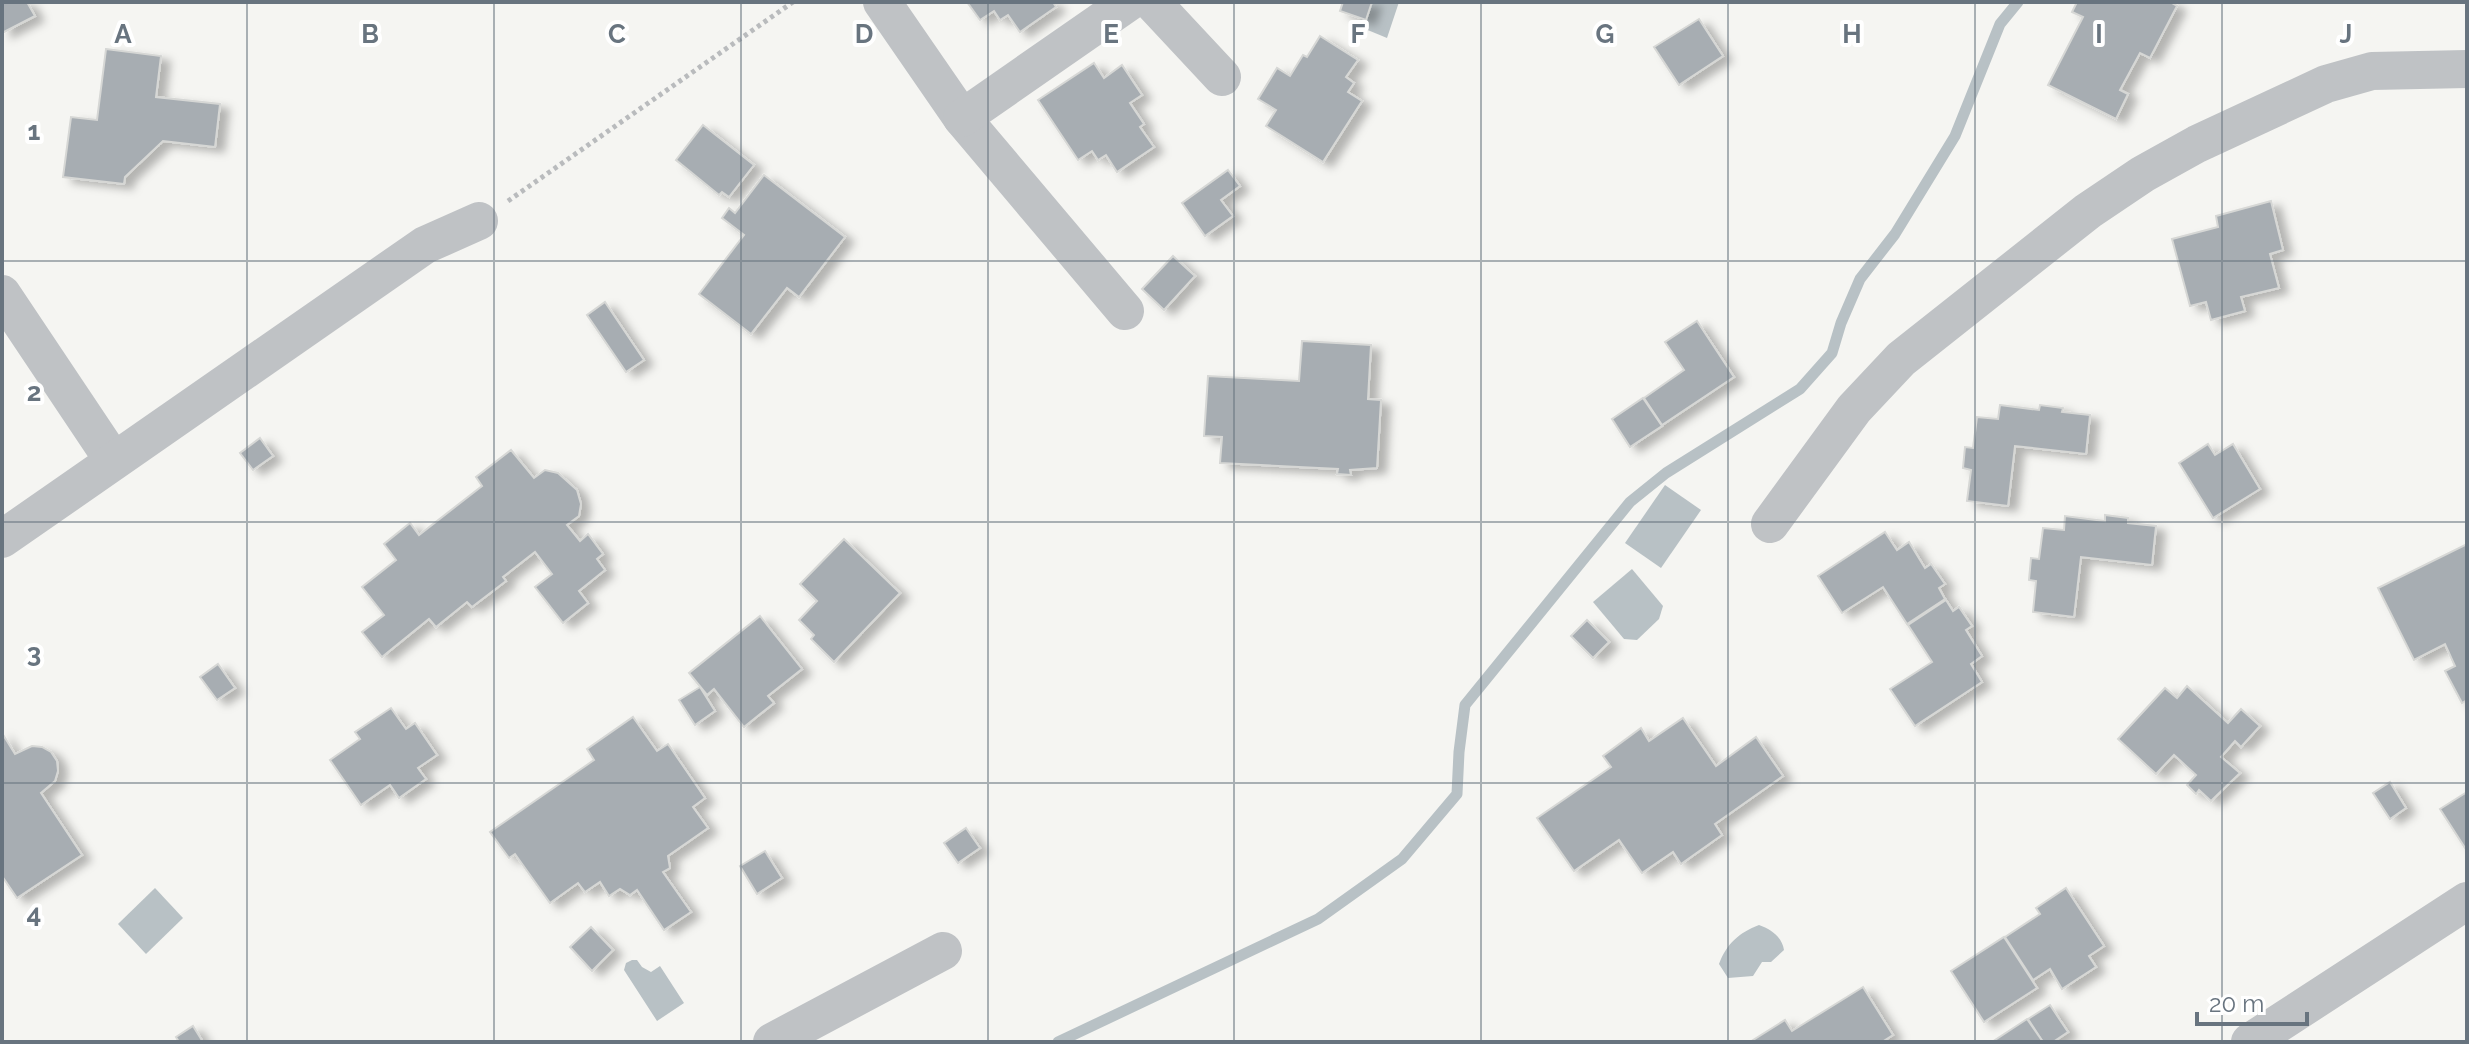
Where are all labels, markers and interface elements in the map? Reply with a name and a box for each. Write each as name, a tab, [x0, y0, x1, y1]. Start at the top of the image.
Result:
text: A	[114, 19, 132, 49]
text: B	[361, 19, 379, 49]
text: C	[608, 19, 626, 49]
text: D	[855, 19, 873, 49]
text: E	[1103, 19, 1119, 49]
text: F	[1351, 19, 1366, 49]
text: G	[1596, 19, 1614, 49]
text: H	[1842, 19, 1862, 49]
text: I	[2095, 19, 2103, 49]
text: J	[2340, 19, 2352, 49]
text: 1	[28, 116, 41, 146]
text: 2	[27, 377, 41, 407]
text: 3	[27, 638, 41, 668]
text: 4	[27, 899, 41, 929]
scale bar	[2197, 976, 2307, 1026]
text: 20 m	[2209, 989, 2264, 1018]

